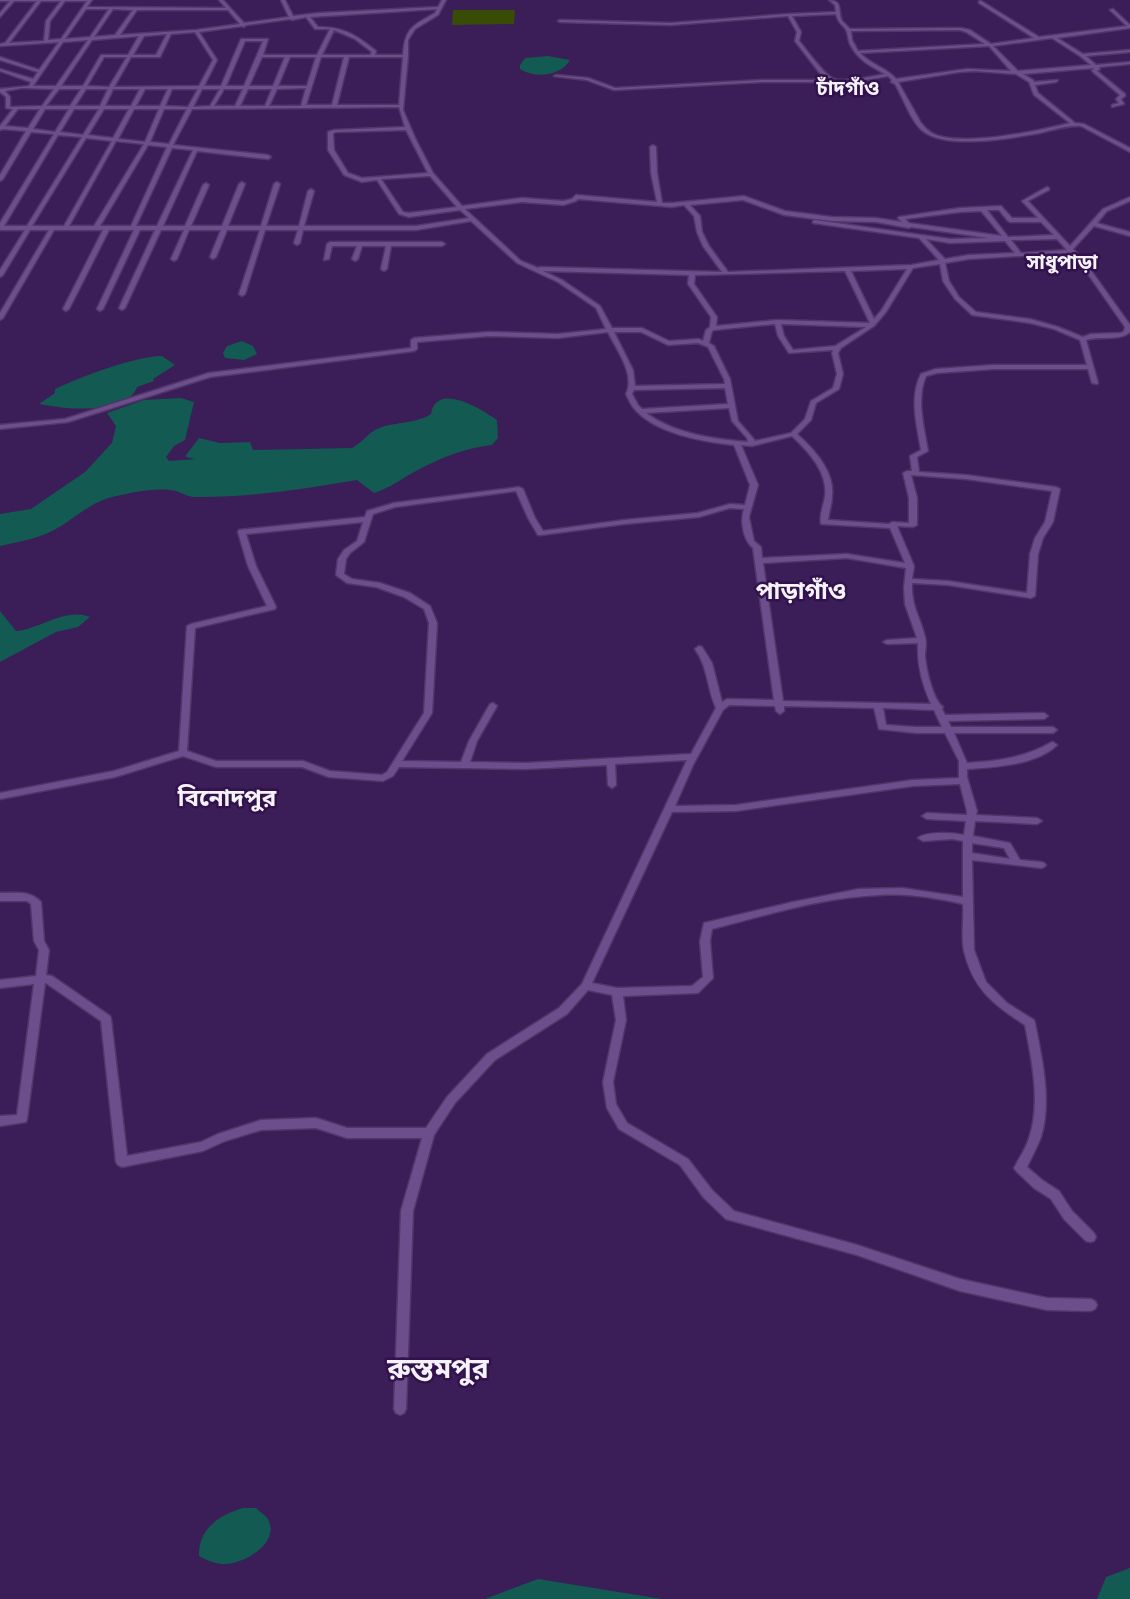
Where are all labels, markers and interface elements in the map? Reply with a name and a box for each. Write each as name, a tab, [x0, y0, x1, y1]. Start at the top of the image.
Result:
district label: চাঁদগাঁও	[816, 74, 879, 101]
district label: সাধুপাড়া	[1025, 248, 1098, 275]
district label: পাড়াগাঁও	[756, 573, 846, 606]
district label: বিনোদপুর	[177, 780, 277, 813]
district label: রুস্তমপুর	[386, 1348, 490, 1386]

